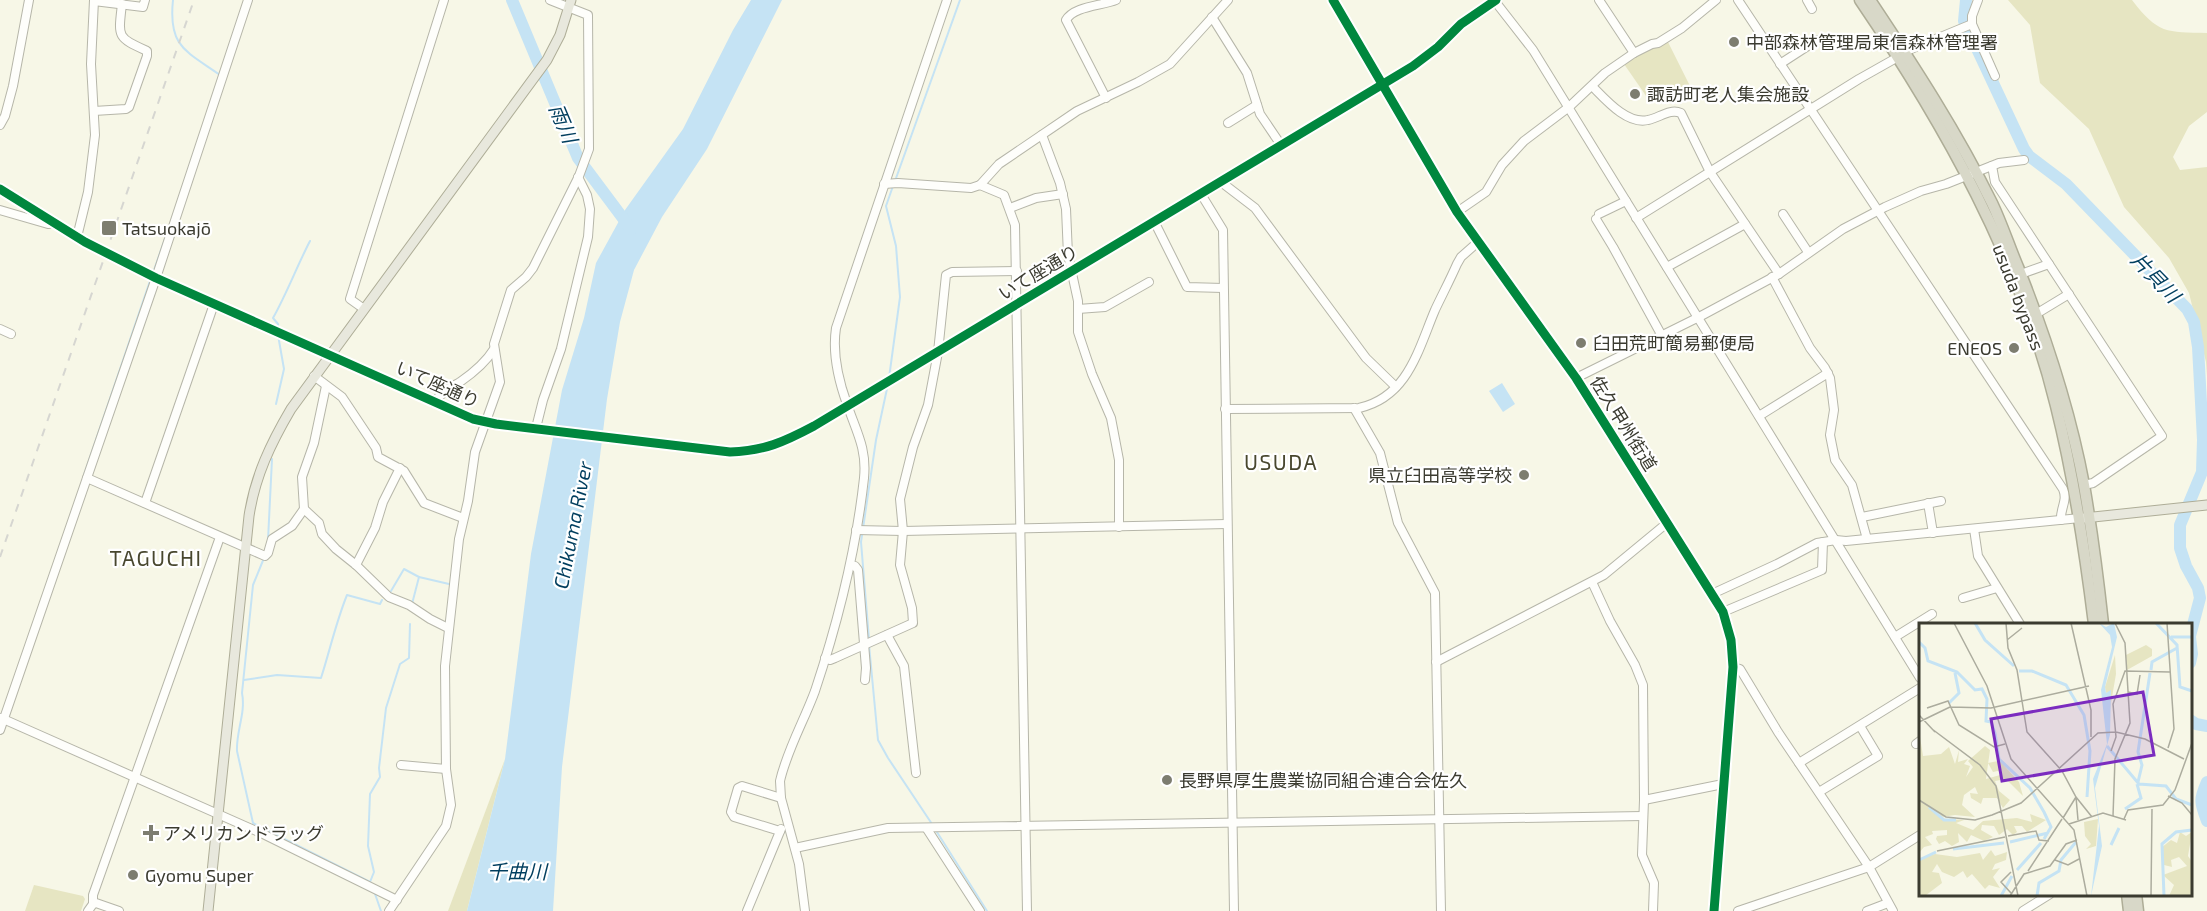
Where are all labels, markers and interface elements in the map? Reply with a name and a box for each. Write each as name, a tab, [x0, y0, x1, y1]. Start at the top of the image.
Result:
place label: 中部森林管理局東信森林管理署	[1746, 31, 1998, 53]
marker: 中部森林管理局東信森林管理署	[1727, 35, 1741, 49]
place label: 諏訪町老人集会施設	[1647, 83, 1809, 105]
marker: 諏訪町老人集会施設	[1628, 87, 1642, 101]
water label: 雨川	[545, 100, 584, 148]
place label: Tatsuokajō	[122, 217, 211, 239]
marker: Tatsuokajō	[100, 219, 118, 237]
street label: いて座通り	[994, 240, 1082, 304]
street label: usuda bypass	[1989, 241, 2049, 353]
water label: 片貝川	[2127, 247, 2187, 308]
place label: 臼田荒町簡易郵便局	[1593, 332, 1755, 354]
marker: 臼田荒町簡易郵便局	[1574, 336, 1588, 350]
place label: ENEOS	[1947, 337, 2002, 359]
marker: ENEOS	[2007, 341, 2021, 355]
street label: いて座通り	[393, 356, 483, 412]
street label: 佐久甲州街道	[1586, 371, 1662, 475]
district label: USUDA	[1244, 449, 1318, 474]
water label: Chikuma River	[548, 458, 596, 591]
place label: 県立臼田高等学校	[1368, 464, 1512, 486]
marker: 県立臼田高等学校	[1517, 468, 1531, 482]
district label: TAGUCHI	[109, 545, 203, 570]
inset map	[1919, 623, 2192, 896]
place label: 長野県厚生農業協同組合連合会佐久	[1179, 769, 1467, 791]
marker: 長野県厚生農業協同組合連合会佐久	[1160, 773, 1174, 787]
place label: アメリカンドラッグ	[163, 822, 324, 844]
marker: アメリカンドラッグ	[144, 826, 158, 840]
water label: 千曲川	[487, 859, 549, 883]
place label: Gyomu Super	[145, 864, 254, 886]
marker: Gyomu Super	[126, 868, 140, 882]

